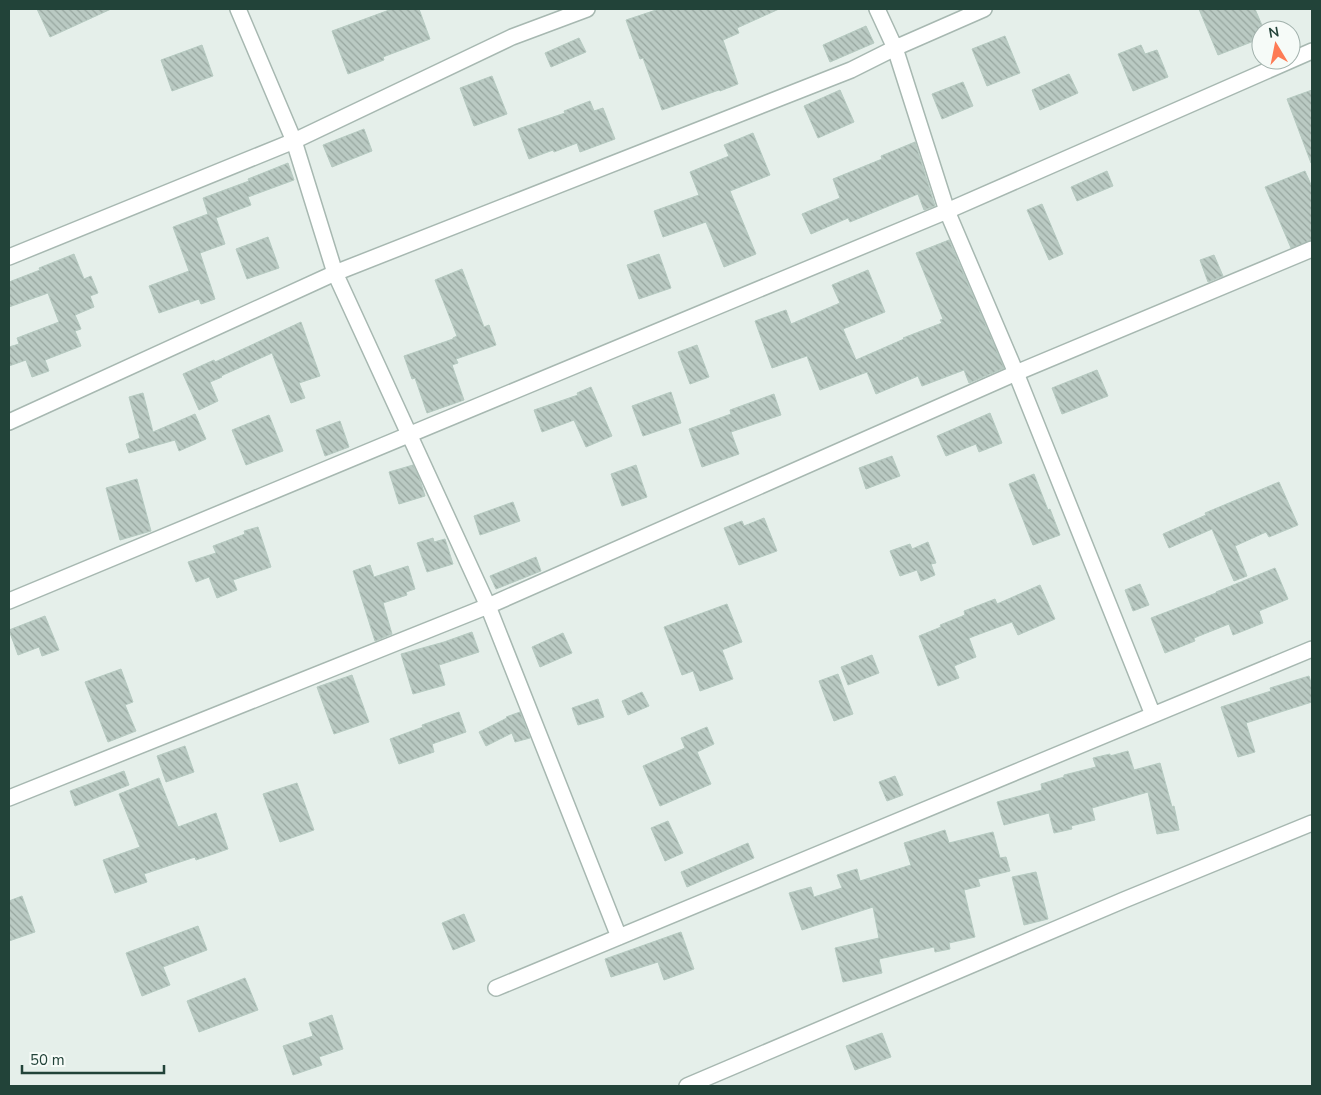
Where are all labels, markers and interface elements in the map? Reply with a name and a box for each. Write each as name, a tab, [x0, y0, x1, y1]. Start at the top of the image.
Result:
north arrow	[1251, 20, 1301, 70]
text: N	[1267, 22, 1281, 43]
scale bar	[22, 1042, 165, 1074]
text: 50 m	[30, 1050, 65, 1070]

